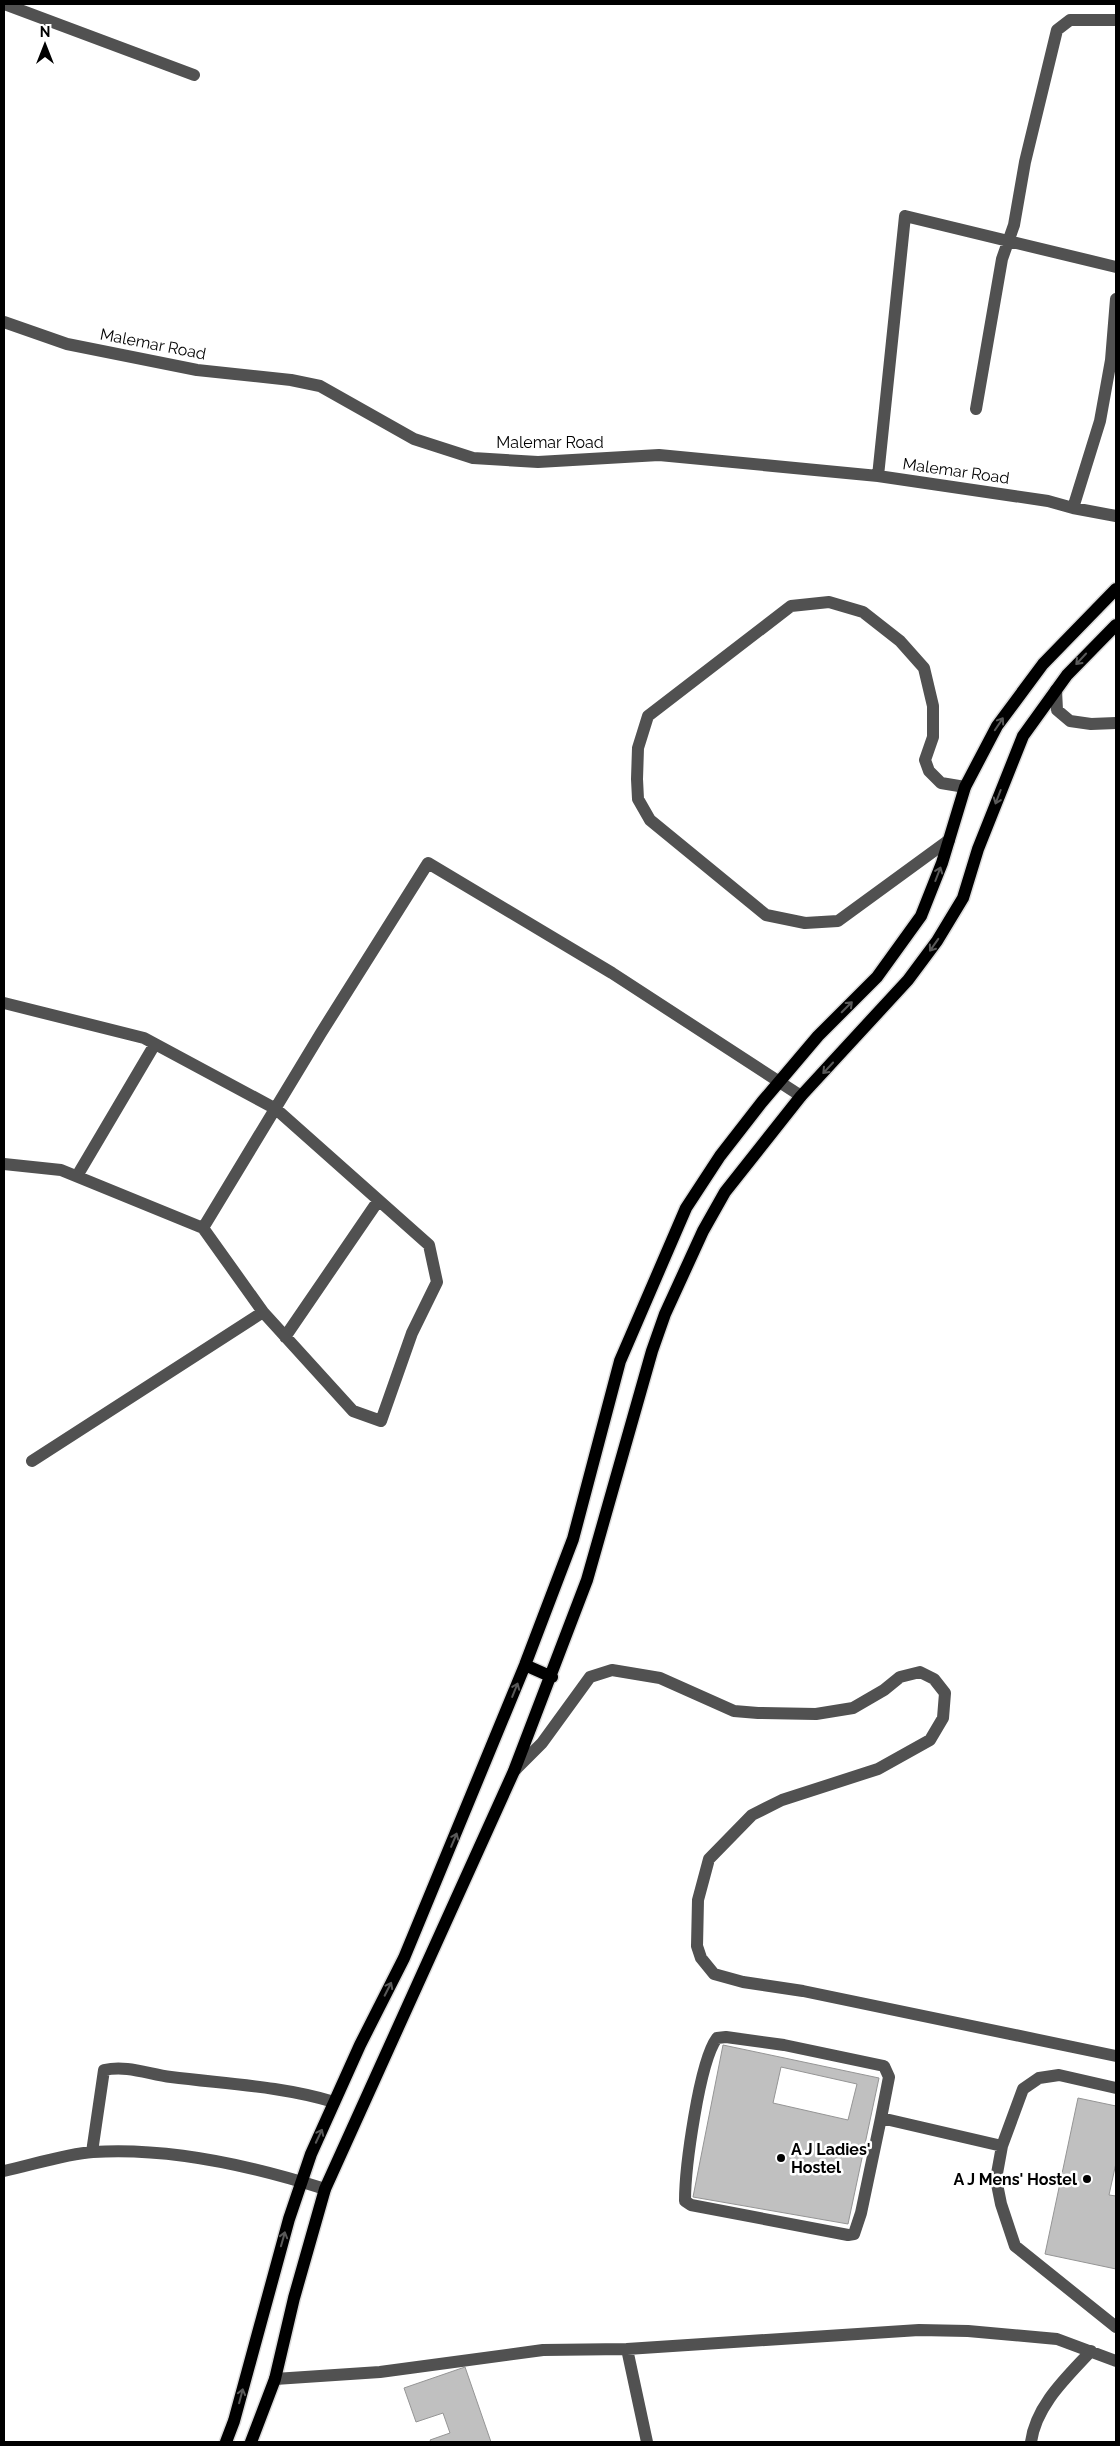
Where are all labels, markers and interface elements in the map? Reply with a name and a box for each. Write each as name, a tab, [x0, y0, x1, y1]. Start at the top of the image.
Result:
north arrow	[20, 20, 70, 70]
text: N	[40, 24, 50, 40]
street label: Malemar Road	[98, 324, 208, 364]
street label: Malemar Road	[496, 433, 604, 452]
street label: Malemar Road	[901, 454, 1011, 488]
one-way arrow	[1075, 653, 1087, 666]
one-way arrow	[994, 717, 1004, 731]
one-way arrow	[993, 789, 1002, 804]
one-way arrow	[934, 867, 943, 882]
one-way arrow	[929, 938, 939, 952]
one-way arrow	[841, 1001, 853, 1013]
one-way arrow	[822, 1062, 834, 1074]
one-way arrow	[511, 1683, 520, 1698]
one-way arrow	[449, 1833, 459, 1848]
one-way arrow	[384, 1982, 393, 1997]
one-way arrow	[314, 2129, 324, 2144]
place label: A J Ladies' Hostel	[791, 2140, 870, 2177]
marker: A J Ladies' Hostel	[775, 2152, 787, 2164]
place label: A J Mens' Hostel	[953, 2170, 1078, 2189]
marker: A J Mens' Hostel	[1081, 2173, 1093, 2185]
one-way arrow	[279, 2231, 289, 2247]
one-way arrow	[237, 2388, 246, 2404]

